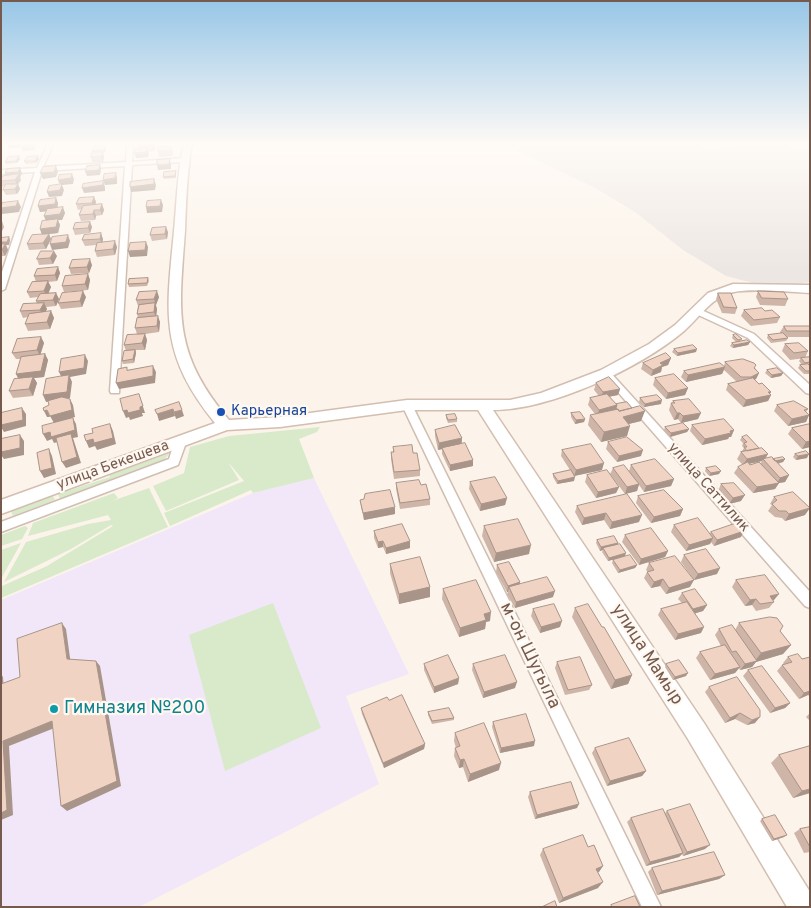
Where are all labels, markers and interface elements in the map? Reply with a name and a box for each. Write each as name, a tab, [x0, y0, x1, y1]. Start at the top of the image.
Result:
place label: Карьерная	[231, 403, 307, 421]
marker: Карьерная	[215, 406, 227, 418]
street label: улица Бекешева	[54, 437, 172, 495]
street label: улица Саттилик	[663, 440, 753, 536]
street label: м-он Шугыла	[494, 599, 564, 713]
street label: улица Мамыр	[605, 600, 687, 710]
place label: Гимназия №200	[64, 698, 205, 720]
marker: Гимназия №200	[48, 703, 60, 715]

